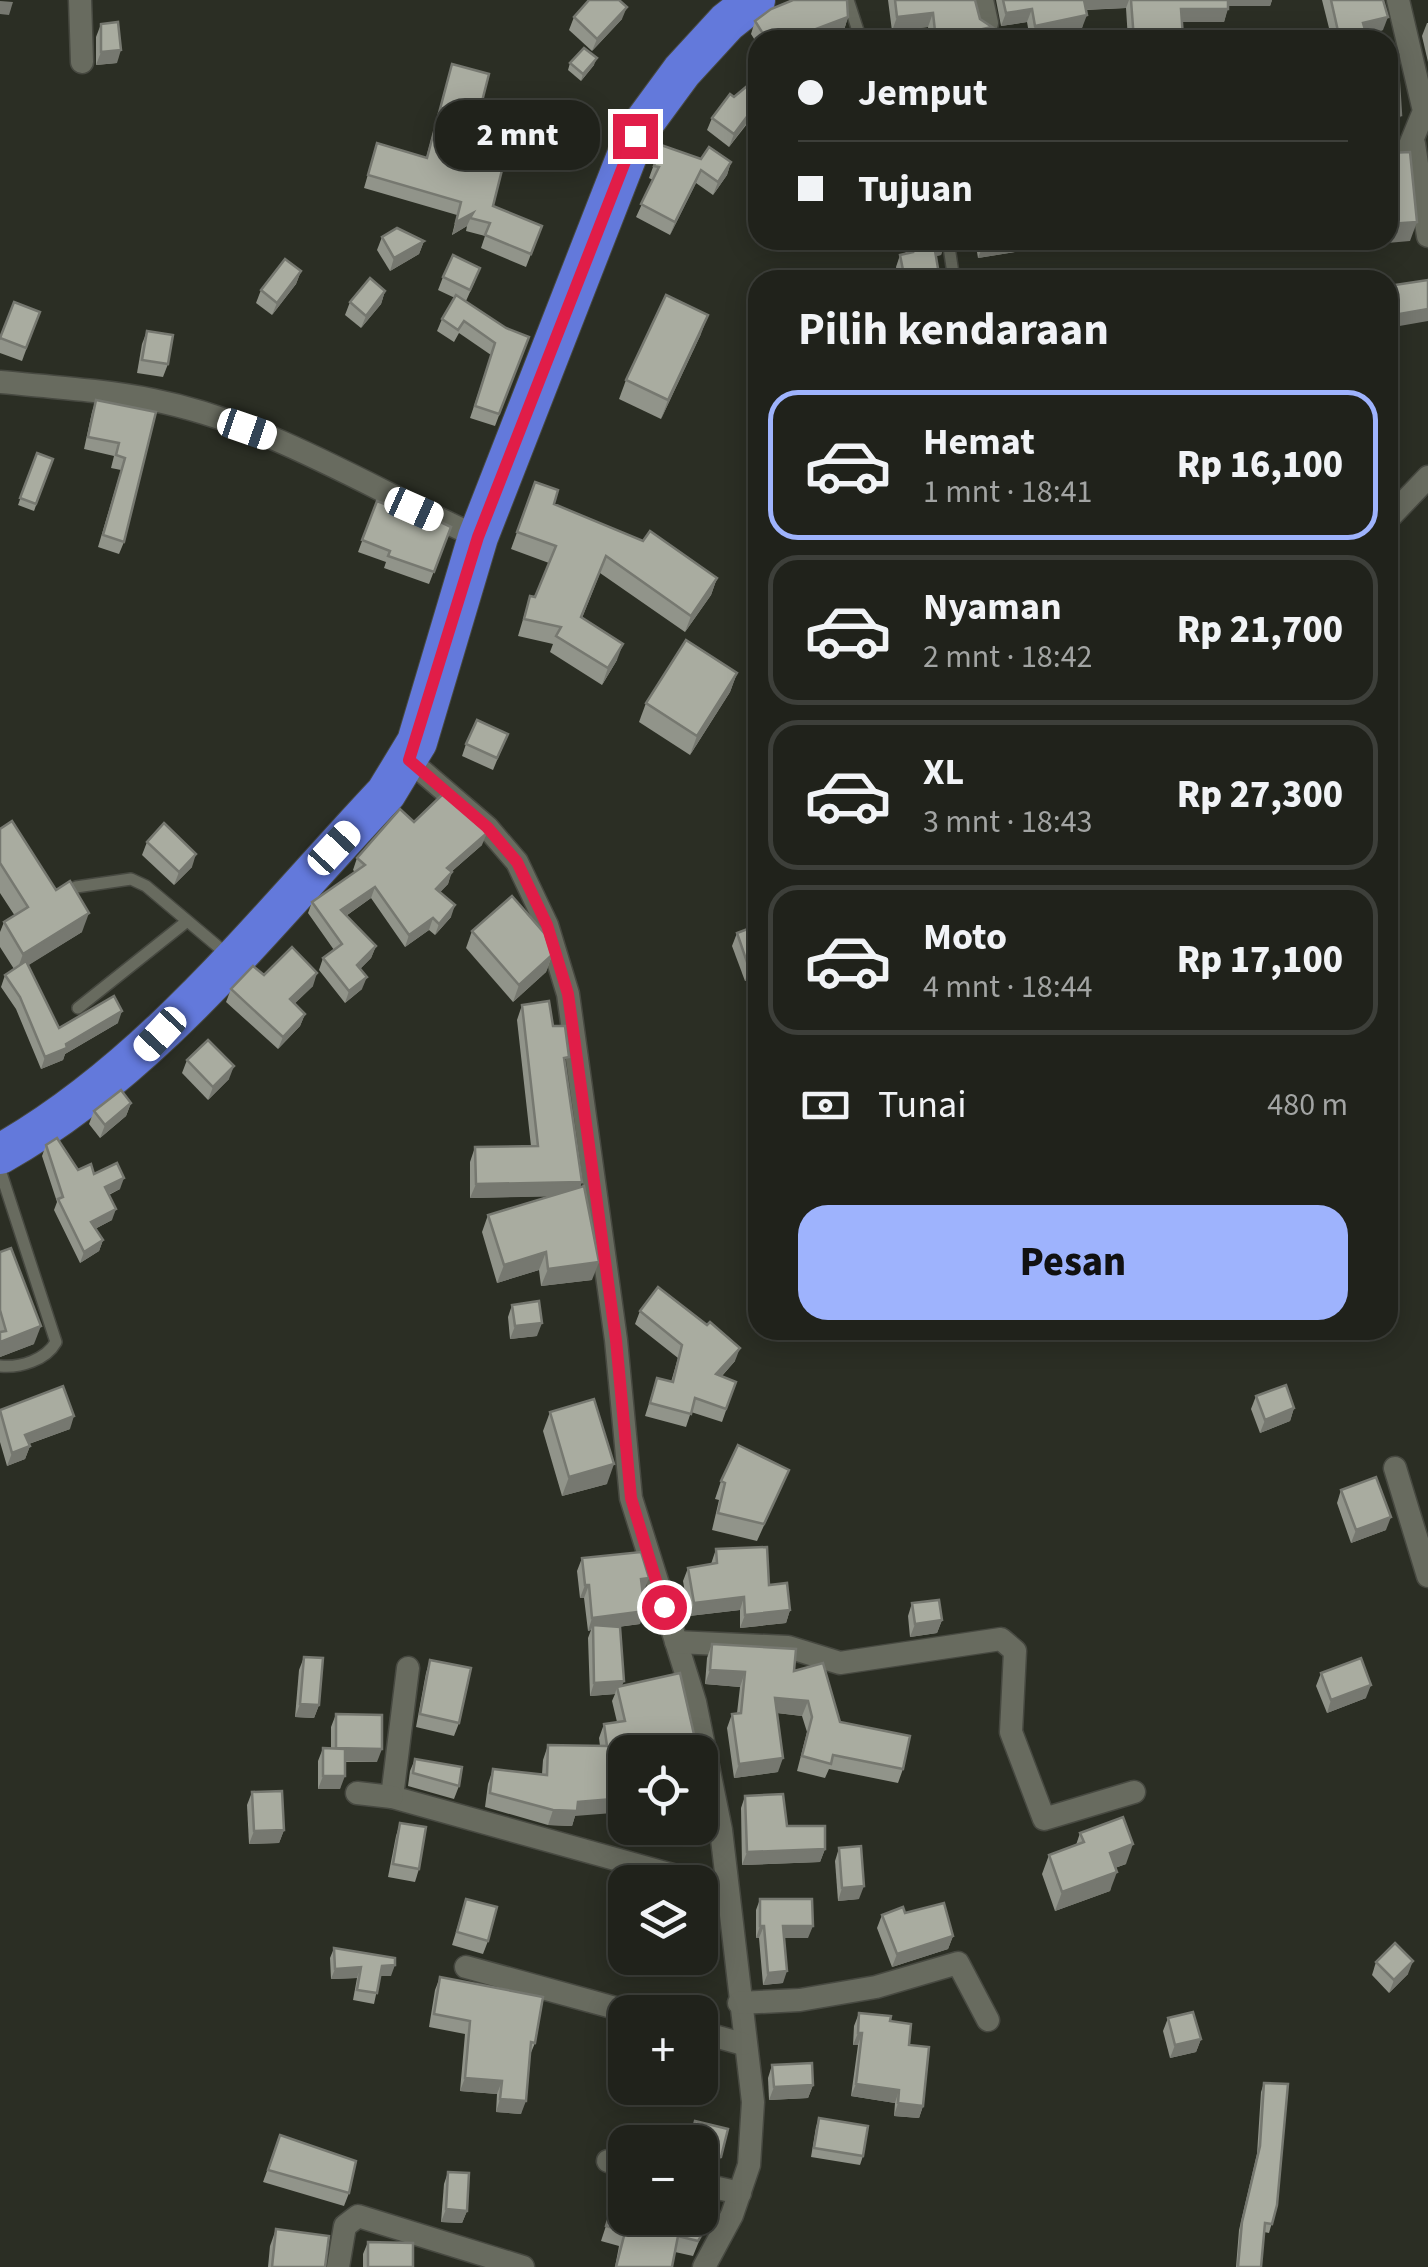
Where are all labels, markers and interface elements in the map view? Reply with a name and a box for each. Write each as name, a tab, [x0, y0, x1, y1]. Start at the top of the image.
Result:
text: Jemput	[858, 66, 988, 120]
callout: 2 mnt	[435, 101, 600, 171]
text: 2 mnt	[476, 112, 559, 158]
route end	[613, 114, 658, 159]
text: Tujuan	[858, 162, 973, 216]
text: Pilih kendaraan	[798, 298, 1109, 362]
car	[214, 405, 280, 453]
text: Hemat	[923, 415, 1035, 469]
icon: car	[803, 420, 893, 510]
text: Rp 16,100	[1177, 438, 1343, 492]
text: 1 mnt · 18:41	[923, 469, 1093, 515]
car	[380, 483, 448, 535]
text: Nyaman	[923, 580, 1062, 634]
icon: car	[803, 585, 893, 675]
text: Rp 21,700	[1177, 603, 1343, 657]
text: 2 mnt · 18:42	[923, 634, 1093, 680]
text: XL	[923, 745, 964, 799]
icon: car	[803, 750, 893, 840]
text: Rp 27,300	[1177, 768, 1343, 822]
text: 3 mnt · 18:43	[923, 799, 1093, 845]
car	[303, 816, 365, 880]
text: Moto	[923, 910, 1007, 964]
icon: car	[803, 915, 893, 1005]
text: Rp 17,100	[1177, 933, 1343, 987]
text: 4 mnt · 18:44	[923, 964, 1093, 1010]
car	[129, 1002, 191, 1066]
icon: cash	[798, 1078, 853, 1133]
text: Tunai	[878, 1078, 967, 1132]
text: 480 m	[1267, 1082, 1348, 1128]
button: Pesan	[798, 1205, 1348, 1320]
route start	[642, 1585, 687, 1630]
map controls	[608, 1735, 718, 2235]
button: locate	[608, 1735, 718, 1845]
button: layers	[608, 1865, 718, 1975]
button: +	[608, 1995, 718, 2105]
button: −	[608, 2125, 718, 2235]

